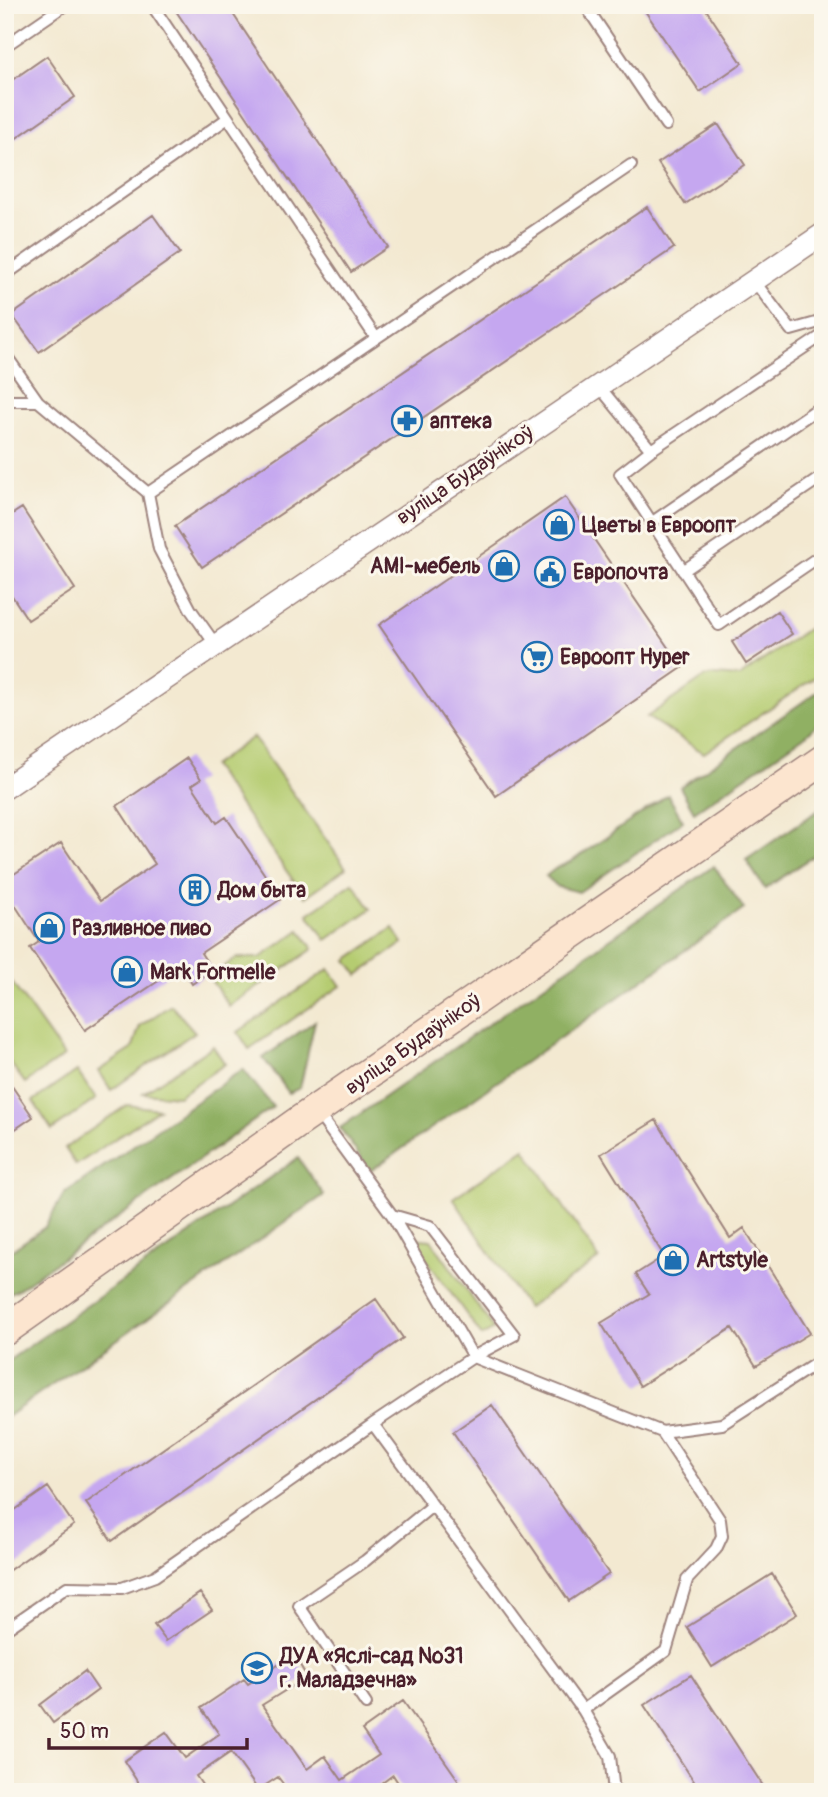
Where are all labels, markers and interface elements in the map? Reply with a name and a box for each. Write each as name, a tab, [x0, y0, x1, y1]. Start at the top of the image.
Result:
pharmacy icon: аптека	[390, 404, 424, 438]
place label: аптека	[430, 408, 492, 435]
street label: вуліца Будаўнікоў	[391, 419, 539, 531]
shop icon: Цветы в Евроопт	[542, 508, 576, 542]
place label: Цветы в Евроопт	[582, 512, 736, 539]
shop icon: AMI-мебель	[487, 549, 521, 583]
place label: AMI-мебель	[370, 553, 481, 580]
public building icon: Европочта	[533, 555, 567, 589]
place label: Европочта	[573, 559, 669, 586]
supermarket icon: Евроопт Hyper	[520, 640, 554, 674]
place label: Евроопт Hyper	[560, 644, 690, 671]
building icon: Дом быта	[178, 873, 212, 907]
place label: Дом быта	[216, 877, 306, 904]
shop icon: Разливное пиво	[32, 911, 66, 945]
place label: Разливное пиво	[72, 915, 212, 942]
shop icon: Mark Formelle	[110, 955, 144, 989]
place label: Mark Formelle	[150, 959, 276, 986]
street label: вуліца Будаўнікоў	[340, 987, 486, 1101]
shop icon: Artstyle	[656, 1243, 690, 1277]
place label: Artstyle	[696, 1247, 768, 1274]
place label: ДУА «Яслі-сад №31 г. Маладзечна»	[278, 1643, 463, 1694]
school or university icon: ДУА «Яслі-сад №31 г. Маладзечна»	[240, 1651, 274, 1685]
scale bar	[49, 1706, 247, 1750]
text: 50 m	[60, 1718, 109, 1745]

